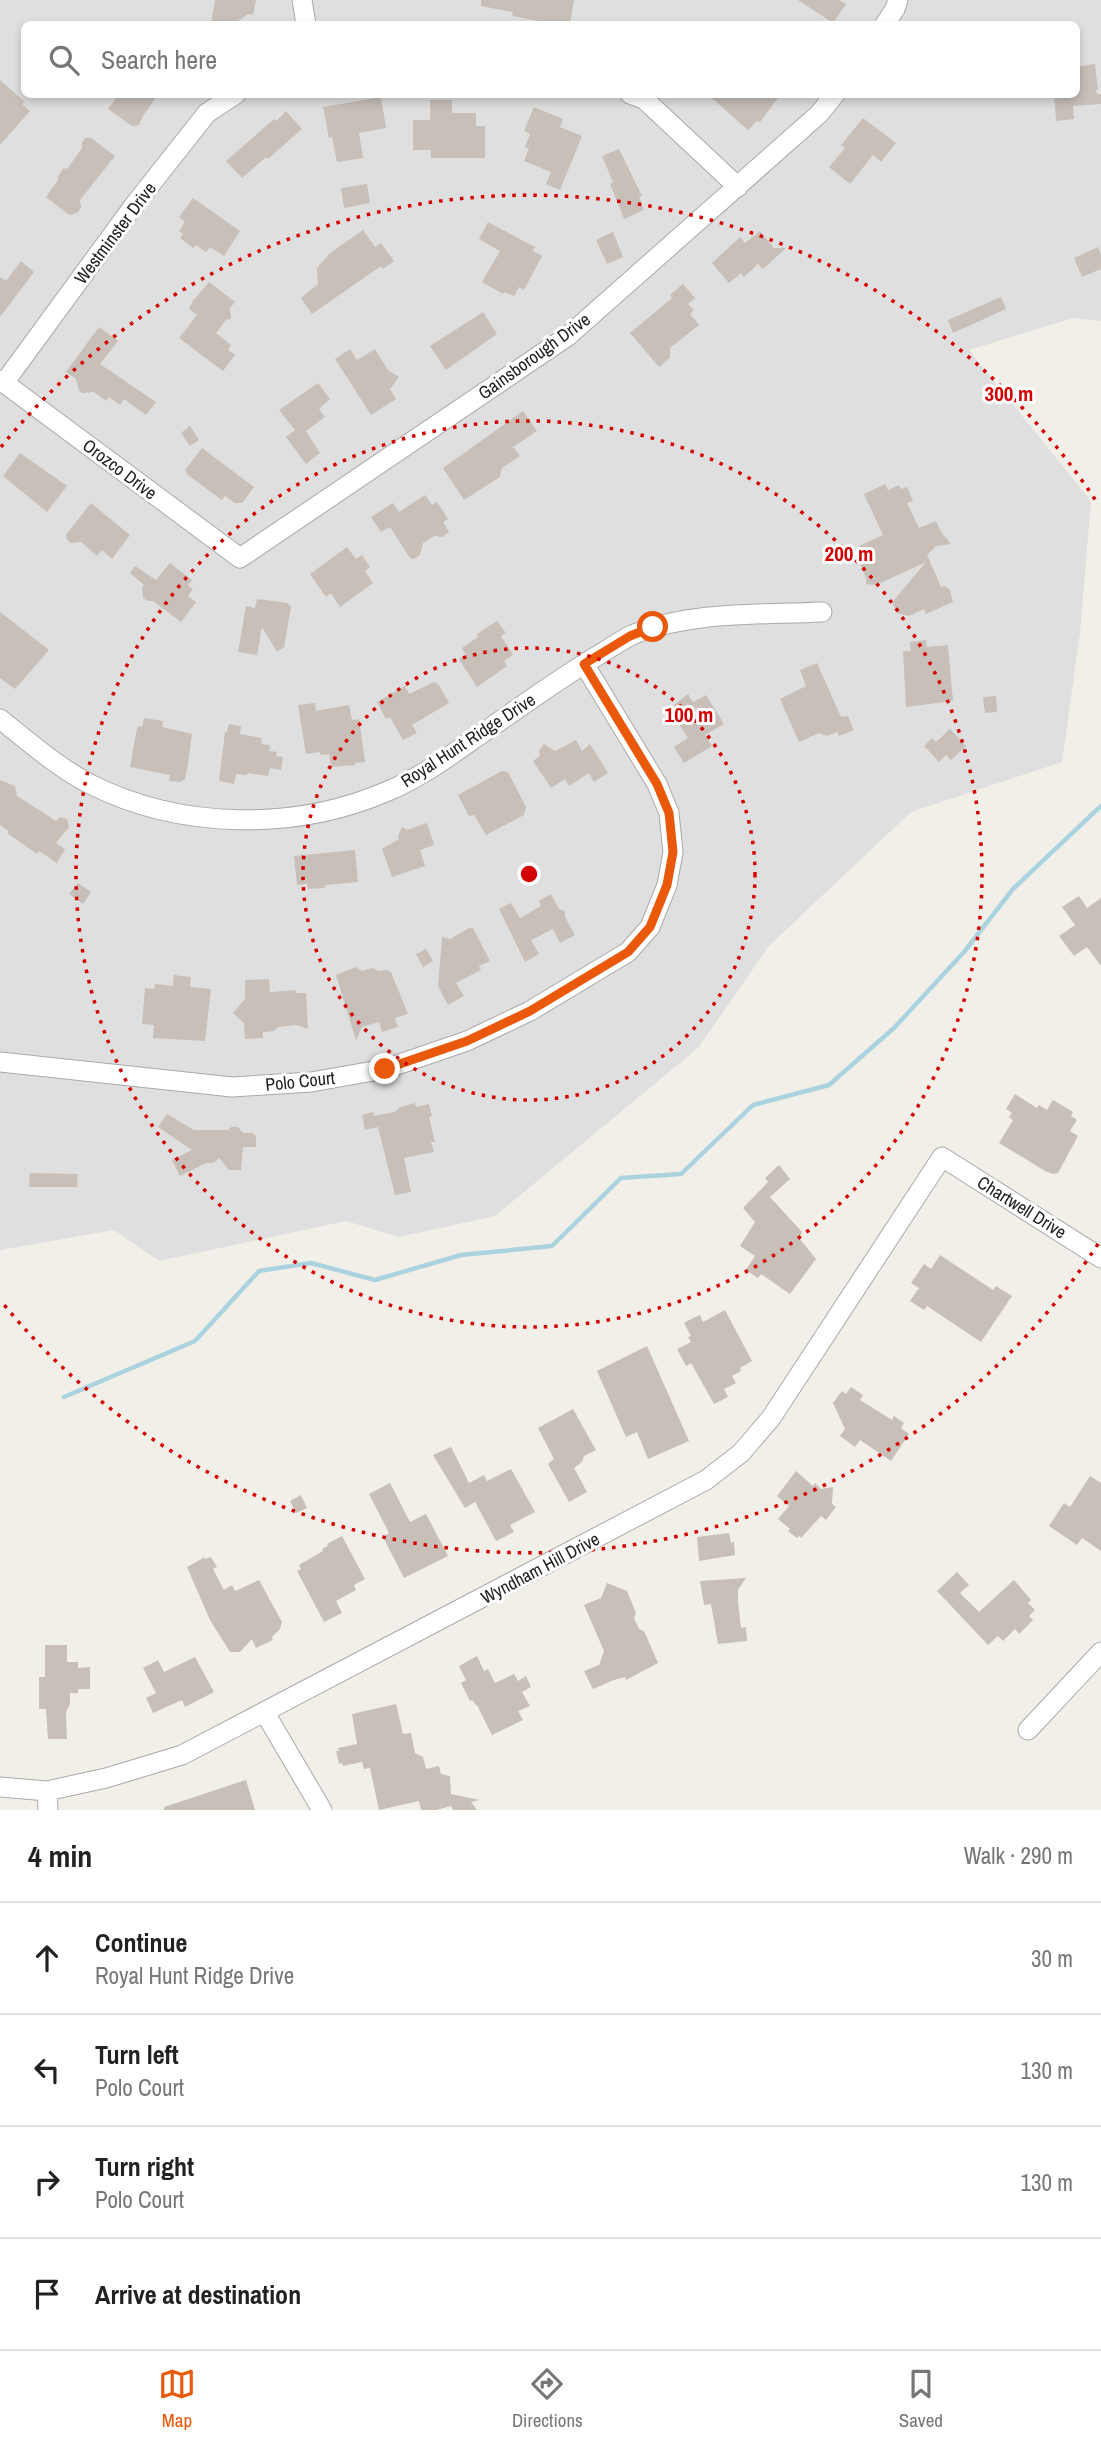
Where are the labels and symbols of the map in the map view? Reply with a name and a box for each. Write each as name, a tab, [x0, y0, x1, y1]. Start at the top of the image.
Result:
street label: Westminster Drive	[68, 177, 162, 289]
street label: Gainsborough Drive	[473, 307, 595, 405]
text: 300 m	[985, 379, 1033, 408]
street label: Orozco Drive	[78, 433, 162, 505]
text: 200 m	[825, 539, 873, 568]
route start	[637, 611, 668, 642]
street label: Royal Hunt Ridge Drive	[396, 687, 540, 793]
text: 100 m	[665, 700, 713, 729]
centre of rings	[517, 862, 541, 886]
route end	[369, 1053, 400, 1084]
street label: Polo Court	[264, 1065, 336, 1097]
street label: Chartwell Drive	[973, 1170, 1071, 1244]
street label: Wyndham Hill Drive	[476, 1526, 604, 1610]

